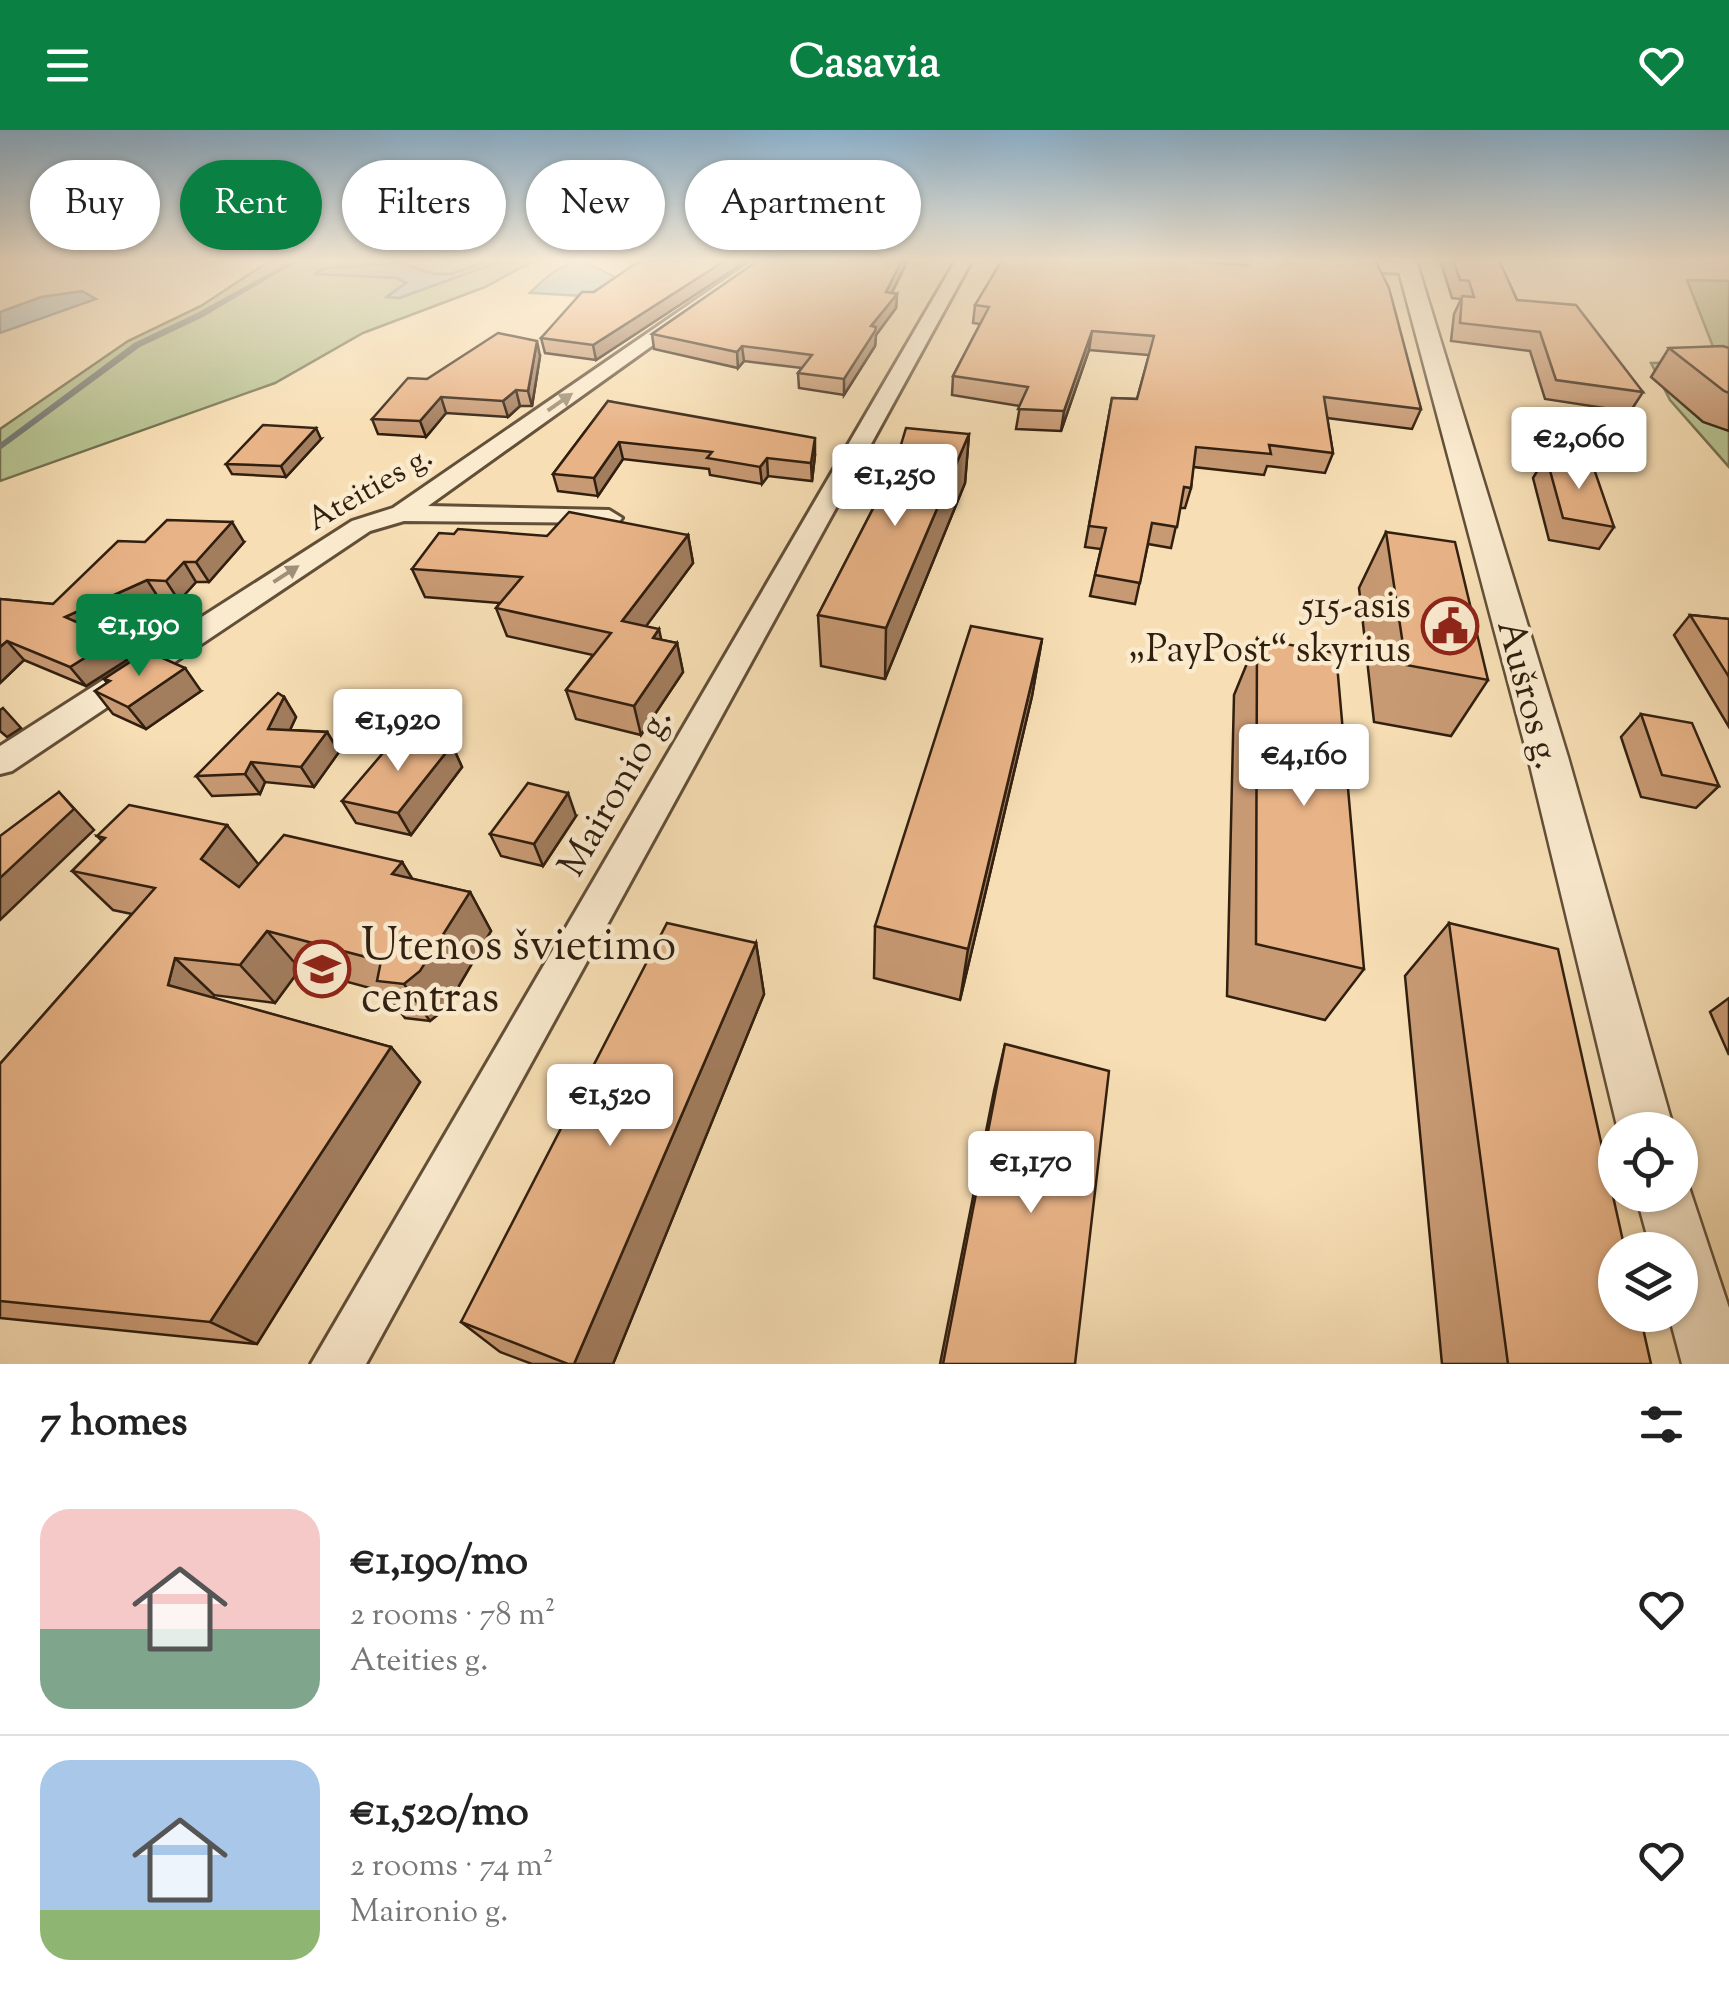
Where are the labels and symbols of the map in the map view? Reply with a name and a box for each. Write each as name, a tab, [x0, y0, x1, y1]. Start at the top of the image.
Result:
one-way arrow	[547, 393, 573, 412]
pin: €2,060	[1498, 407, 1660, 492]
street label: Ateities g.	[299, 435, 442, 544]
pin: €1,250	[814, 444, 976, 529]
one-way arrow	[273, 566, 300, 584]
place label: 515-asis „PayPost“ skyrius	[1128, 581, 1411, 679]
pin: €1,190	[58, 594, 220, 679]
public building icon: 515-asis „PayPost“ skyrius	[1420, 596, 1480, 656]
street label: Aušros g.	[1480, 614, 1572, 776]
pin: €1,920	[317, 689, 479, 774]
street label: Maironio g.	[547, 698, 688, 888]
pin: €4,160	[1223, 724, 1385, 809]
place label: Utenos švietimo centras	[361, 916, 676, 1033]
school or university icon: Utenos švietimo centras	[292, 939, 352, 999]
pin: €1,520	[529, 1064, 691, 1149]
pin: €1,170	[950, 1131, 1112, 1216]

